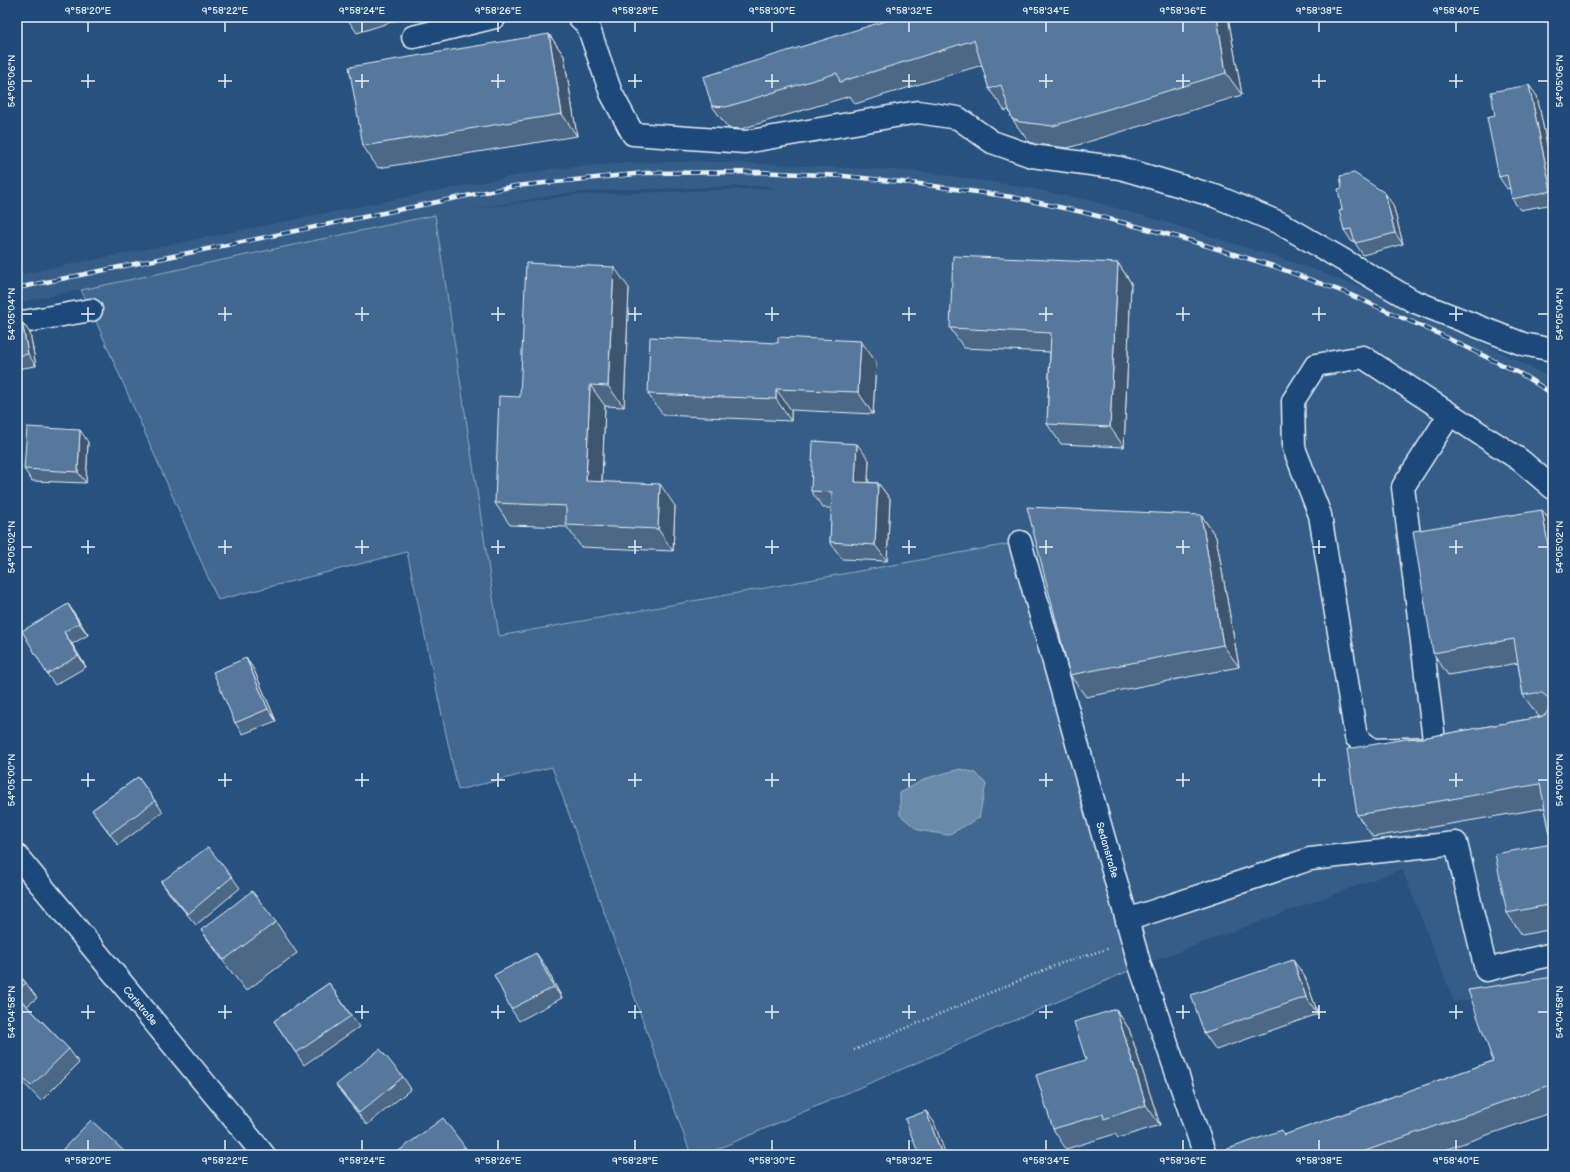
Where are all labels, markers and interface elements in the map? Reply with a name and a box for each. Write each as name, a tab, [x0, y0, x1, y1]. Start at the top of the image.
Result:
text: 9°58'20"E	[65, 5, 112, 17]
text: 9°58'22"E	[202, 5, 249, 17]
text: 9°58'24"E	[339, 5, 386, 17]
text: 9°58'26"E	[475, 5, 522, 17]
text: 9°58'28"E	[612, 5, 659, 17]
text: 9°58'30"E	[749, 5, 796, 17]
text: 9°58'32"E	[886, 5, 933, 17]
text: 9°58'34"E	[1023, 5, 1070, 17]
text: 9°58'36"E	[1160, 5, 1207, 17]
text: 9°58'38"E	[1296, 5, 1343, 17]
text: 9°58'40"E	[1433, 5, 1480, 17]
text: 54°05'06"N	[6, 54, 18, 108]
text: 54°05'06"N	[1554, 54, 1566, 108]
text: 54°05'04"N	[6, 287, 18, 341]
text: 54°05'04"N	[1554, 287, 1566, 341]
text: 54°05'02"N	[6, 521, 18, 573]
text: 54°05'02"N	[1554, 521, 1566, 573]
text: 54°05'00"N	[6, 754, 18, 806]
text: 54°05'00"N	[1554, 754, 1566, 806]
street label: Sedanstraße	[1093, 821, 1121, 879]
street label: Carlstraße	[120, 984, 160, 1028]
text: 54°04'58"N	[6, 985, 18, 1039]
text: 54°04'58"N	[1554, 985, 1566, 1039]
text: 9°58'20"E	[65, 1155, 112, 1167]
text: 9°58'22"E	[202, 1155, 249, 1167]
text: 9°58'24"E	[339, 1155, 386, 1167]
text: 9°58'26"E	[475, 1155, 522, 1167]
text: 9°58'28"E	[612, 1155, 659, 1167]
text: 9°58'30"E	[749, 1155, 796, 1167]
text: 9°58'32"E	[886, 1155, 933, 1167]
text: 9°58'34"E	[1023, 1155, 1070, 1167]
text: 9°58'36"E	[1160, 1155, 1207, 1167]
text: 9°58'38"E	[1296, 1155, 1343, 1167]
text: 9°58'40"E	[1433, 1155, 1480, 1167]

